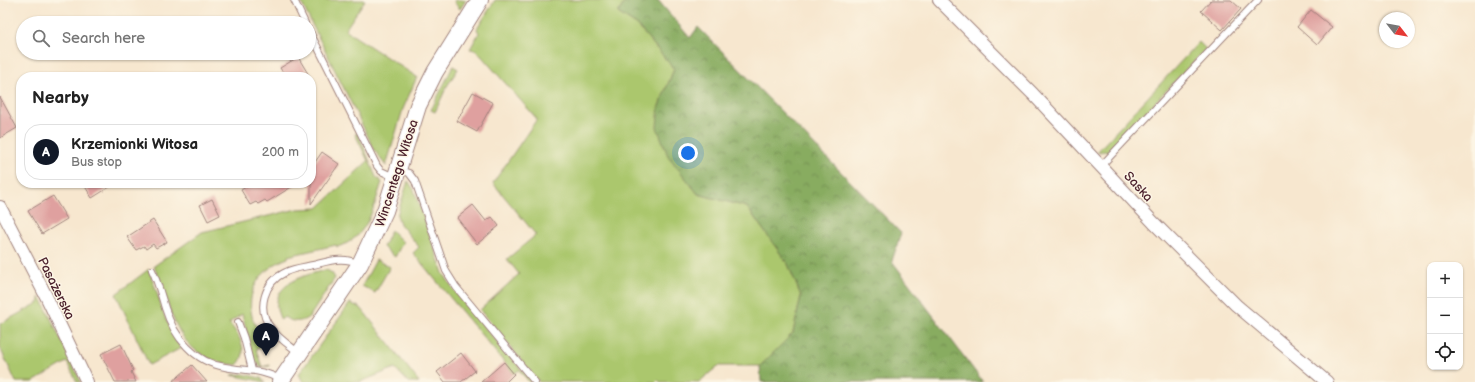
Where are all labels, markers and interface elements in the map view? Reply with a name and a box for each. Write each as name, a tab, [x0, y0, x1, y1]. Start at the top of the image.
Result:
north arrow	[1379, 12, 1415, 48]
search box	[16, 16, 316, 60]
icon: search	[30, 27, 52, 49]
text: Search here	[62, 29, 145, 48]
text: Nearby	[32, 88, 89, 108]
street label: Wincentego Witosa	[372, 118, 422, 229]
text: Krzemionki Witosa	[71, 135, 198, 154]
your location	[678, 143, 698, 163]
text: A	[42, 144, 50, 160]
text: 200 m	[262, 144, 299, 160]
text: Bus stop	[71, 154, 122, 170]
street label: Saska	[1120, 168, 1156, 205]
street label: Pasażerska	[34, 255, 78, 322]
map controls	[1427, 262, 1463, 370]
button: +	[1427, 262, 1463, 298]
button: −	[1427, 298, 1463, 334]
pin: A	[253, 323, 279, 356]
button: locate	[1427, 334, 1463, 370]

